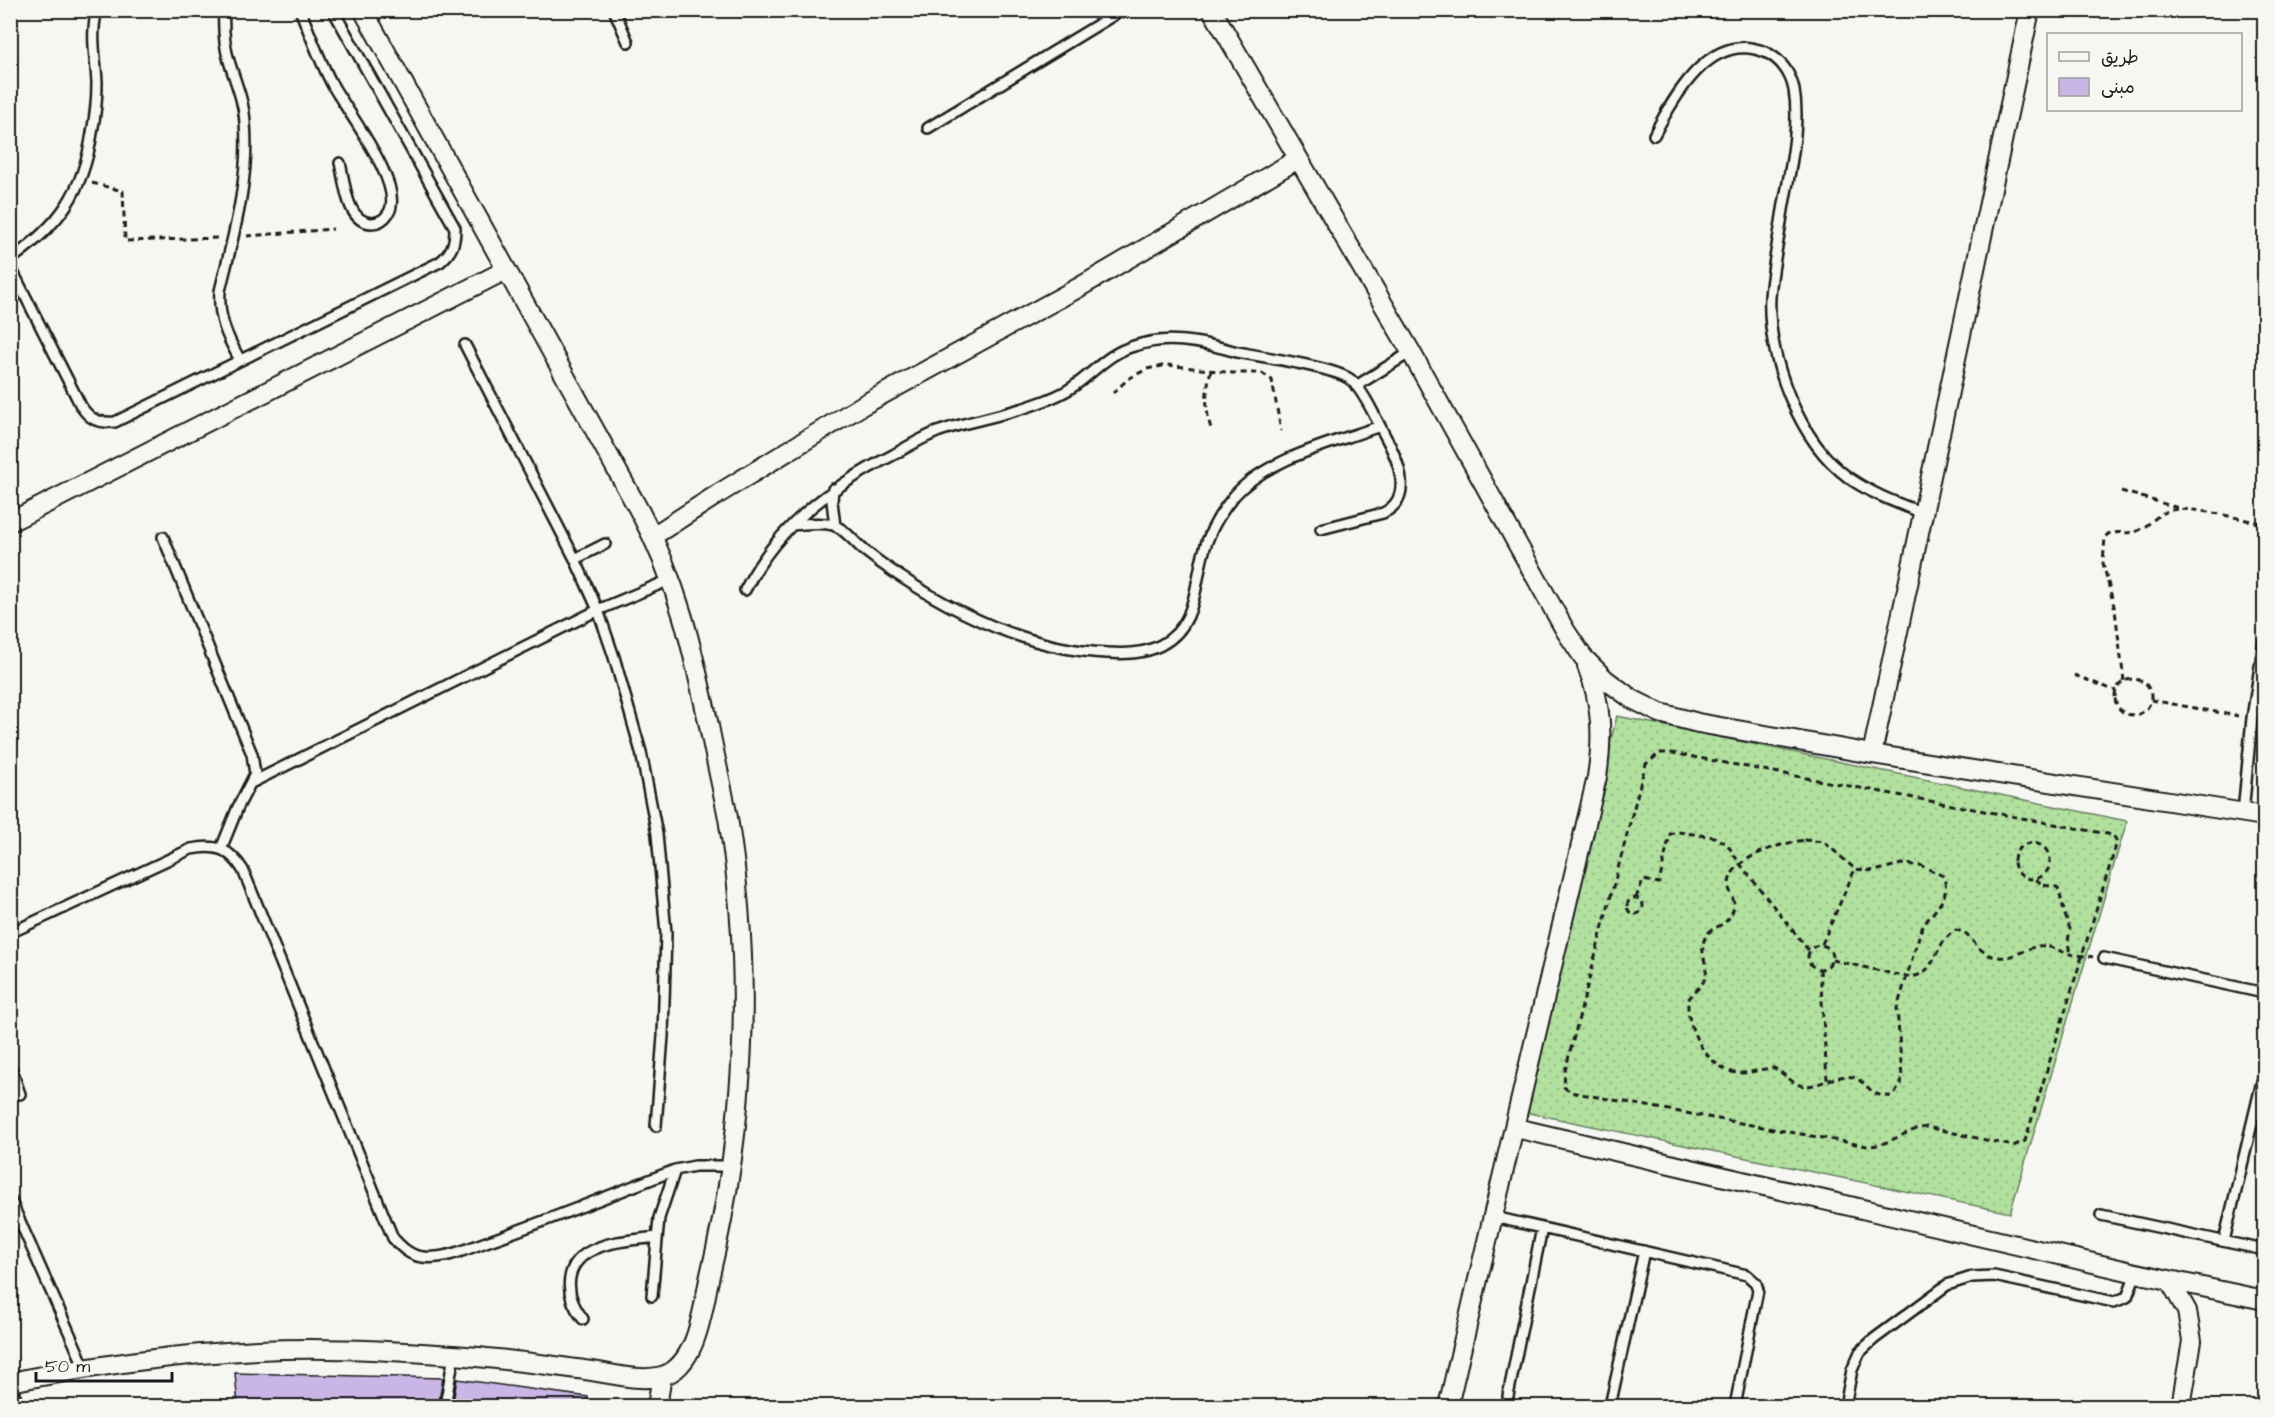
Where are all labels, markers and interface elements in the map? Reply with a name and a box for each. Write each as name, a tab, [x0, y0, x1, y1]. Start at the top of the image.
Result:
legend	[2047, 33, 2242, 111]
text: طريق	[2101, 45, 2139, 70]
text: مبنى	[2101, 75, 2135, 100]
scale bar	[36, 1345, 172, 1383]
text: 50 m	[45, 1354, 90, 1379]

